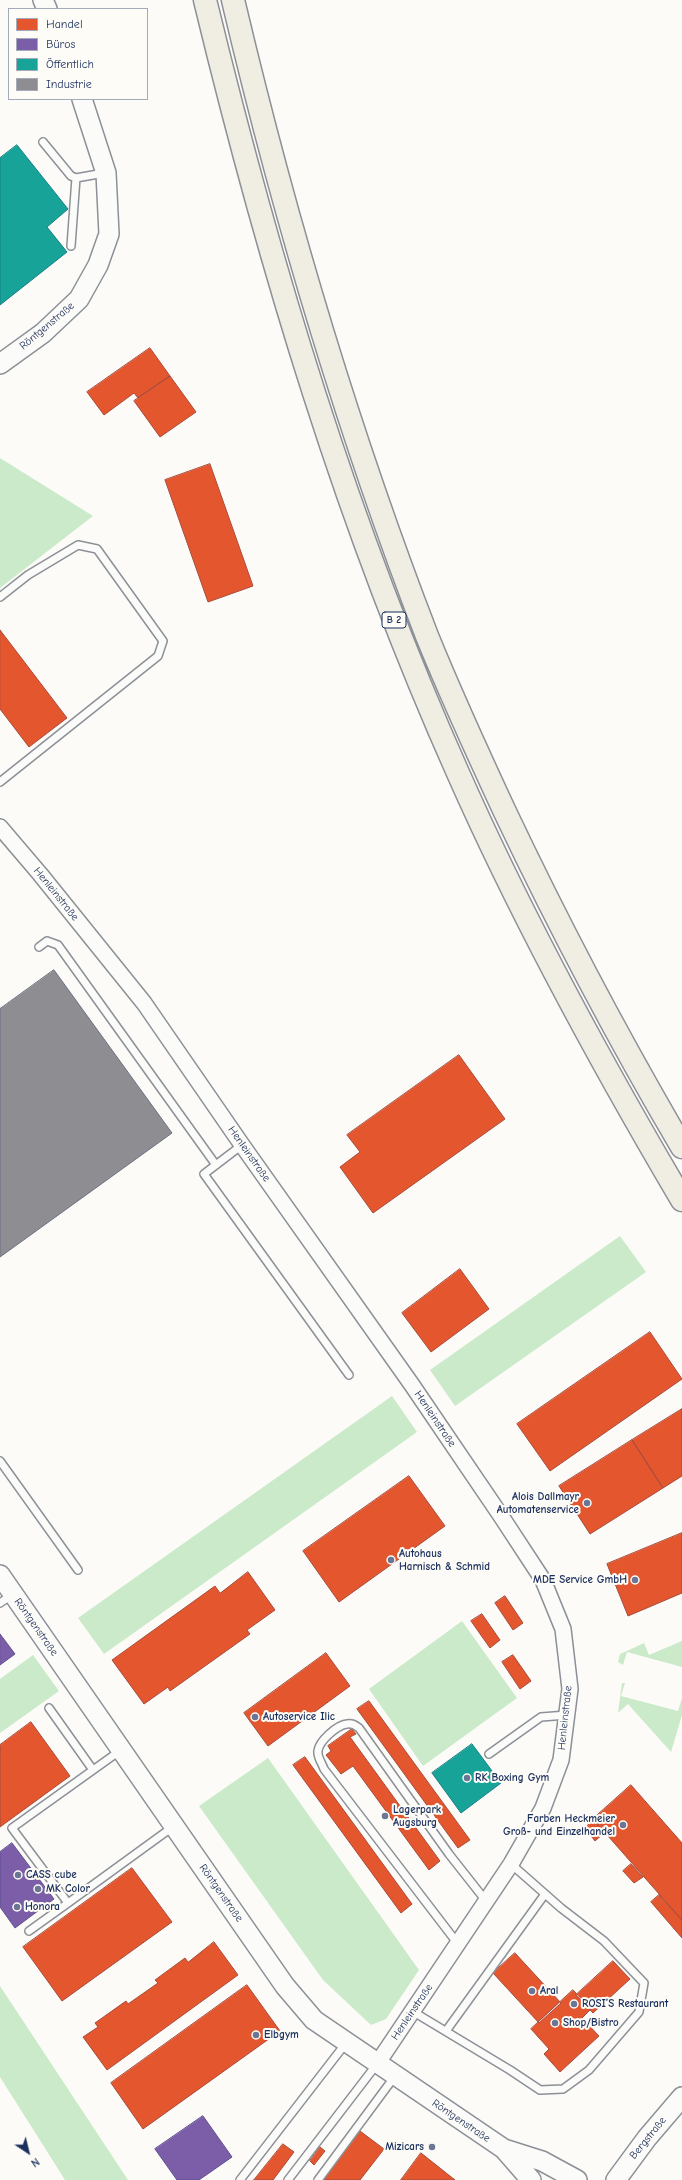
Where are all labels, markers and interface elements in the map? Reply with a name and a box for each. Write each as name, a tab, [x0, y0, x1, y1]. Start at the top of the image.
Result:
legend	[8, 8, 148, 100]
text: Handel	[46, 17, 83, 31]
text: Büros	[46, 37, 75, 51]
text: Öffentlich	[46, 57, 94, 71]
text: Industrie	[46, 77, 92, 91]
street label: Röntgenstraße	[17, 299, 77, 353]
road number: B 2	[382, 612, 406, 628]
street label: Henleinstraße	[30, 865, 82, 923]
street label: Henleinstraße	[225, 1124, 273, 1184]
street label: Henleinstraße	[411, 1388, 459, 1450]
place label: Alois Dallmayr Automatenservice	[497, 1490, 579, 1516]
marker: Alois Dallmayr Automatenservice	[582, 1498, 592, 1508]
place label: Autohaus Harnisch & Schmid	[399, 1547, 490, 1573]
marker: Autohaus Harnisch & Schmid	[386, 1555, 396, 1565]
place label: MDE Service GmbH	[533, 1573, 627, 1587]
marker: MDE Service GmbH	[630, 1575, 640, 1585]
street label: Röntgenstraße	[11, 1596, 61, 1658]
street label: Henleinstraße	[555, 1685, 575, 1751]
place label: Autoservice Ilic	[263, 1710, 335, 1724]
marker: Autoservice Ilic	[250, 1712, 260, 1722]
place label: RK Boxing Gym	[475, 1771, 549, 1785]
marker: RK Boxing Gym	[462, 1773, 472, 1783]
place label: Lagerpark Augsburg	[393, 1803, 441, 1829]
marker: Lagerpark Augsburg	[380, 1811, 390, 1821]
place label: Farben Heckmeier Groß- und Einzelhandel	[503, 1812, 615, 1838]
marker: Farben Heckmeier Groß- und Einzelhandel	[618, 1820, 628, 1830]
street label: Röntgenstraße	[196, 1862, 246, 1924]
place label: CASS cube	[26, 1868, 77, 1882]
marker: CASS cube	[13, 1870, 23, 1880]
place label: MK Color	[46, 1882, 90, 1896]
marker: MK Color	[33, 1884, 43, 1894]
place label: Honora	[25, 1900, 60, 1914]
marker: Honora	[12, 1902, 22, 1912]
street label: Henleinstraße	[388, 1981, 436, 2043]
place label: Aral	[540, 1984, 558, 1998]
marker: Aral	[527, 1986, 537, 1996]
place label: ROSI’S Restaurant	[582, 1997, 668, 2011]
marker: ROSI’S Restaurant	[569, 1999, 579, 2009]
place label: Shop/Bistro	[563, 2016, 619, 2030]
marker: Shop/Bistro	[550, 2018, 560, 2028]
place label: Elbgym	[264, 2028, 299, 2042]
marker: Elbgym	[251, 2030, 261, 2040]
street label: Röntgenstraße	[429, 2097, 493, 2145]
street label: Bergstraße	[627, 2114, 669, 2162]
north arrow	[8, 2132, 48, 2172]
place label: Mizicars	[385, 2140, 424, 2154]
marker: Mizicars	[427, 2142, 437, 2152]
text: N	[28, 2155, 42, 2170]

